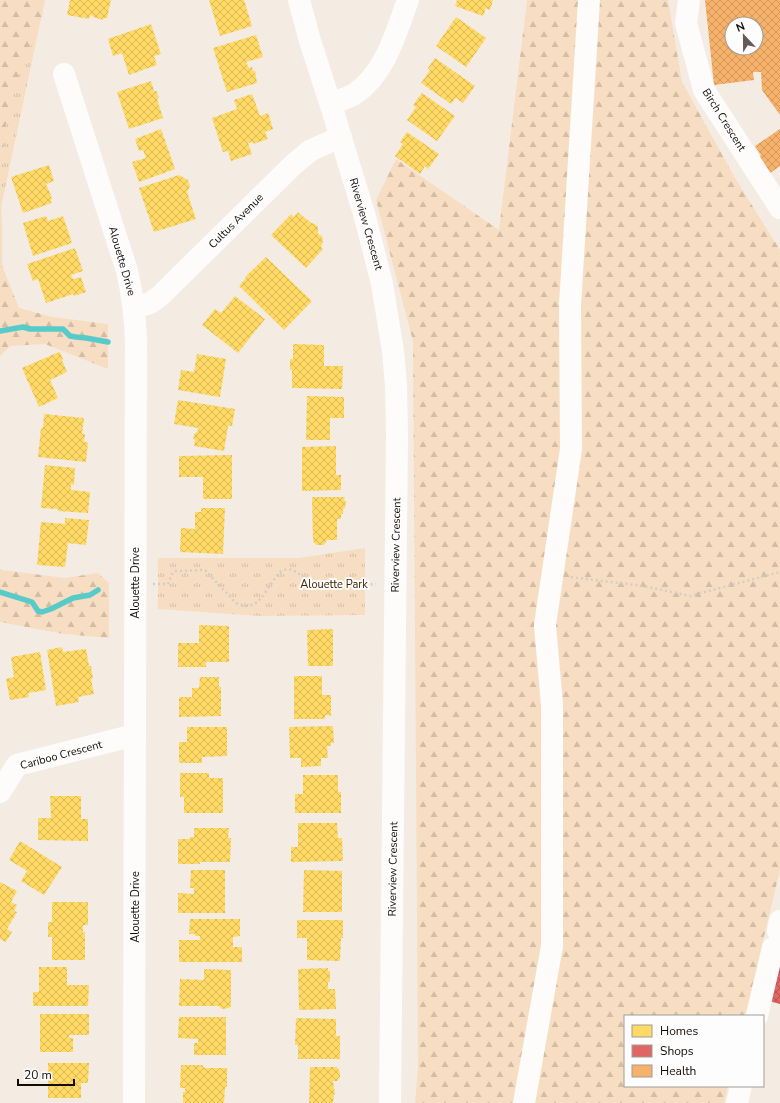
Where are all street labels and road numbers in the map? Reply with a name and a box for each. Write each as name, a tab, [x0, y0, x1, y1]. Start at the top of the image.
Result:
street label: Birch Crescent	[699, 86, 749, 154]
street label: Riverview Crescent	[346, 176, 386, 272]
street label: Cultus Avenue	[205, 190, 267, 252]
street label: Alouette Drive	[105, 225, 139, 298]
street label: Riverview Crescent	[388, 497, 404, 593]
street label: Alouette Drive	[128, 547, 143, 619]
street label: Cariboo Crescent	[18, 737, 104, 773]
street label: Riverview Crescent	[385, 821, 401, 917]
street label: Alouette Drive	[128, 871, 143, 943]

